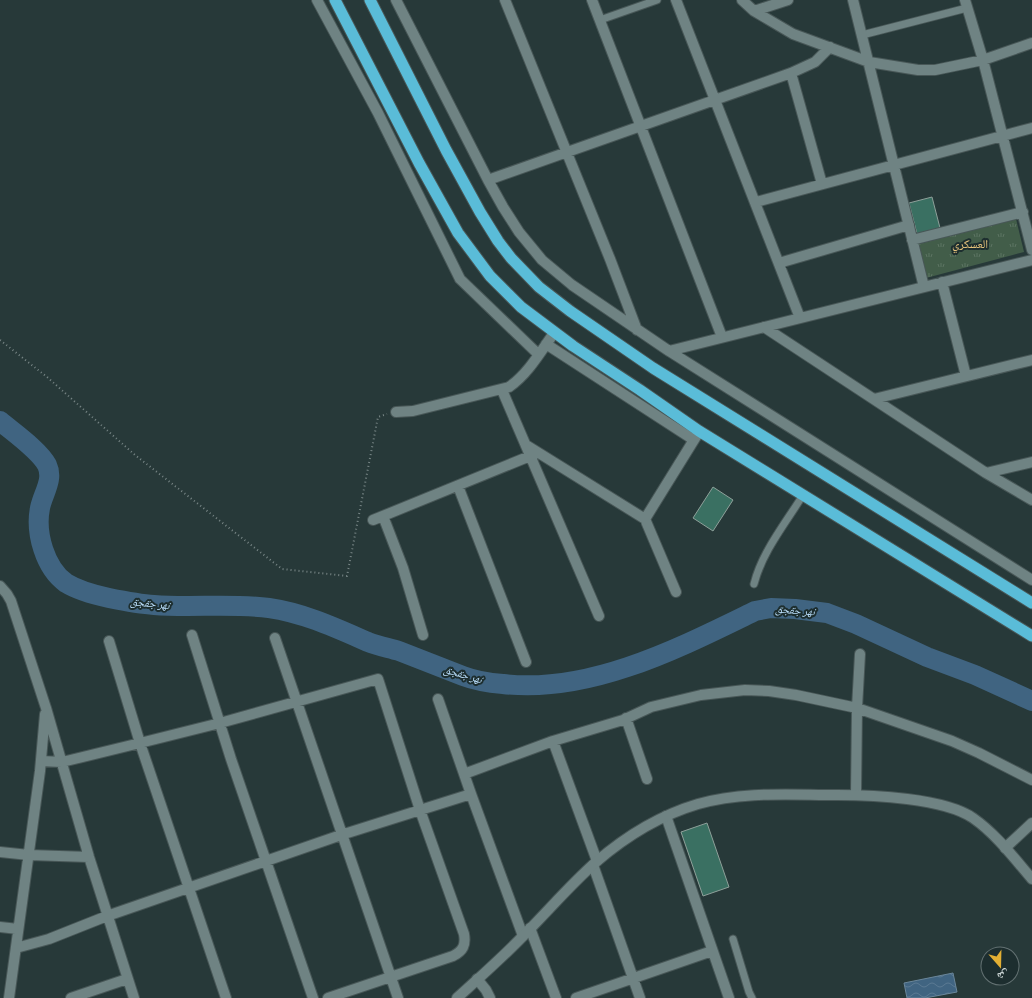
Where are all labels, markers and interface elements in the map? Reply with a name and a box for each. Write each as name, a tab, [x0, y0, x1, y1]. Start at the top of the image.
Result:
district label: العسكري	[952, 236, 988, 254]
water label: نهر جقجق	[130, 594, 172, 613]
water label: نهر جقجق	[775, 602, 817, 619]
water label: نهر جقجق	[442, 662, 486, 688]
north arrow	[980, 946, 1020, 986]
text: ش	[995, 966, 1011, 984]

